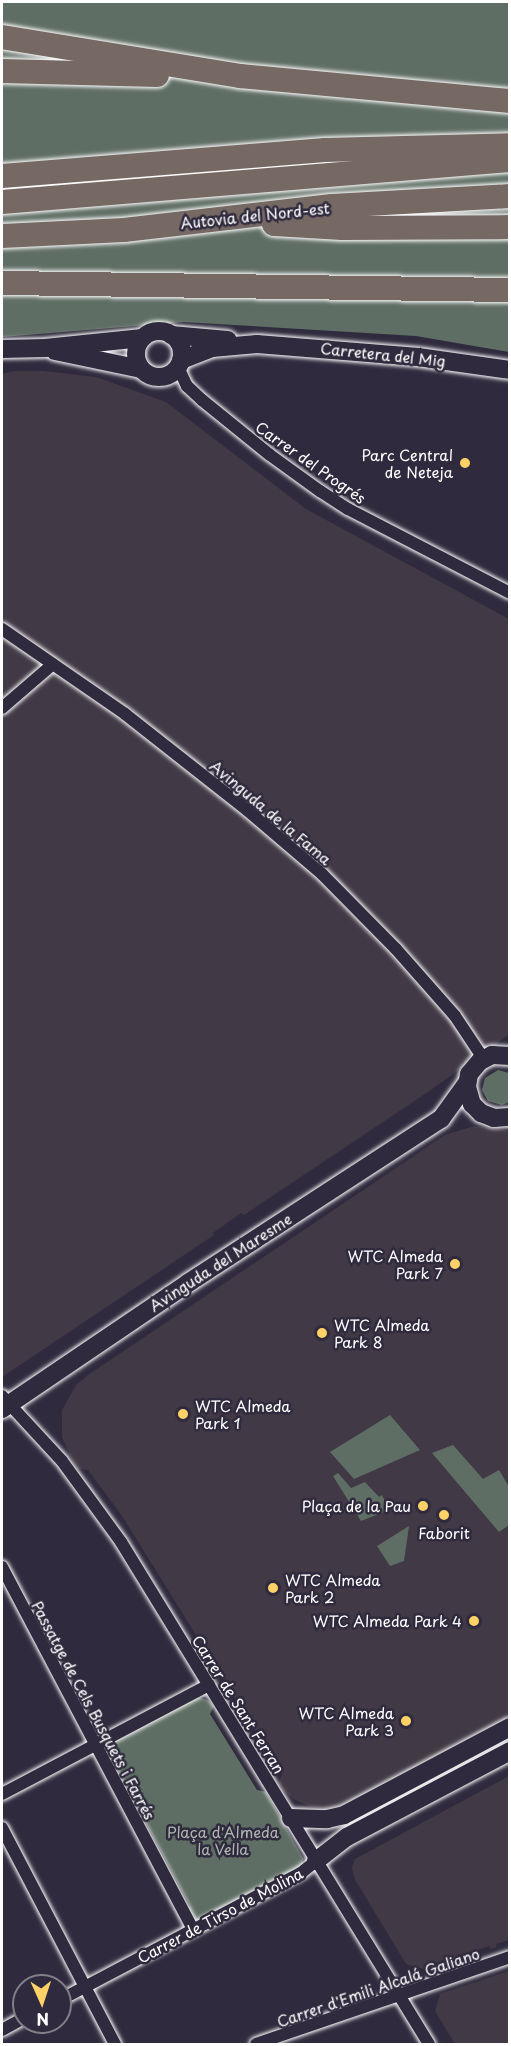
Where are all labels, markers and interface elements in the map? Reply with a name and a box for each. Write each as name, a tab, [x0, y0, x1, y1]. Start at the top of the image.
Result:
street label: Autovia del Nord-est	[179, 198, 331, 232]
street label: Carretera del Mig	[318, 338, 448, 370]
street label: Carrer del Progrés	[251, 416, 371, 508]
place label: Parc Central de Neteja	[361, 445, 453, 480]
marker: Parc Central de Neteja	[458, 456, 472, 470]
street label: Avinguda de la Fama	[206, 756, 336, 868]
street label: Avinguda del Maresme	[146, 1209, 294, 1315]
place label: WTC Almeda Park 7	[347, 1246, 443, 1281]
marker: WTC Almeda Park 7	[448, 1257, 462, 1271]
place label: WTC Almeda Park 8	[334, 1315, 430, 1350]
marker: WTC Almeda Park 8	[315, 1326, 329, 1340]
place label: WTC Almeda Park 1	[195, 1396, 291, 1431]
marker: WTC Almeda Park 1	[176, 1407, 190, 1421]
place label: Plaça de la Pau	[300, 1497, 411, 1515]
marker: Plaça de la Pau	[416, 1499, 430, 1513]
marker: Faborit	[437, 1508, 451, 1522]
place label: Faborit	[418, 1524, 470, 1542]
place label: WTC Almeda Park 2	[285, 1570, 381, 1605]
marker: WTC Almeda Park 2	[266, 1581, 280, 1595]
street label: Passatge de Cels Busquets i Farrés	[28, 1596, 160, 1824]
place label: WTC Almeda Park 4	[313, 1612, 462, 1630]
marker: WTC Almeda Park 4	[467, 1614, 481, 1628]
street label: Carrer de Sant Ferran	[189, 1631, 289, 1777]
place label: WTC Almeda Park 3	[298, 1703, 394, 1738]
marker: WTC Almeda Park 3	[399, 1714, 413, 1728]
park label: Plaça d'Almeda la Vella	[167, 1822, 279, 1857]
street label: Carrer de Tirso de Molina	[134, 1863, 306, 1967]
street label: Carrer d'Emili Alcalá Galiano	[274, 1944, 482, 2030]
north arrow	[12, 1974, 72, 2034]
text: N	[36, 2008, 50, 2032]

